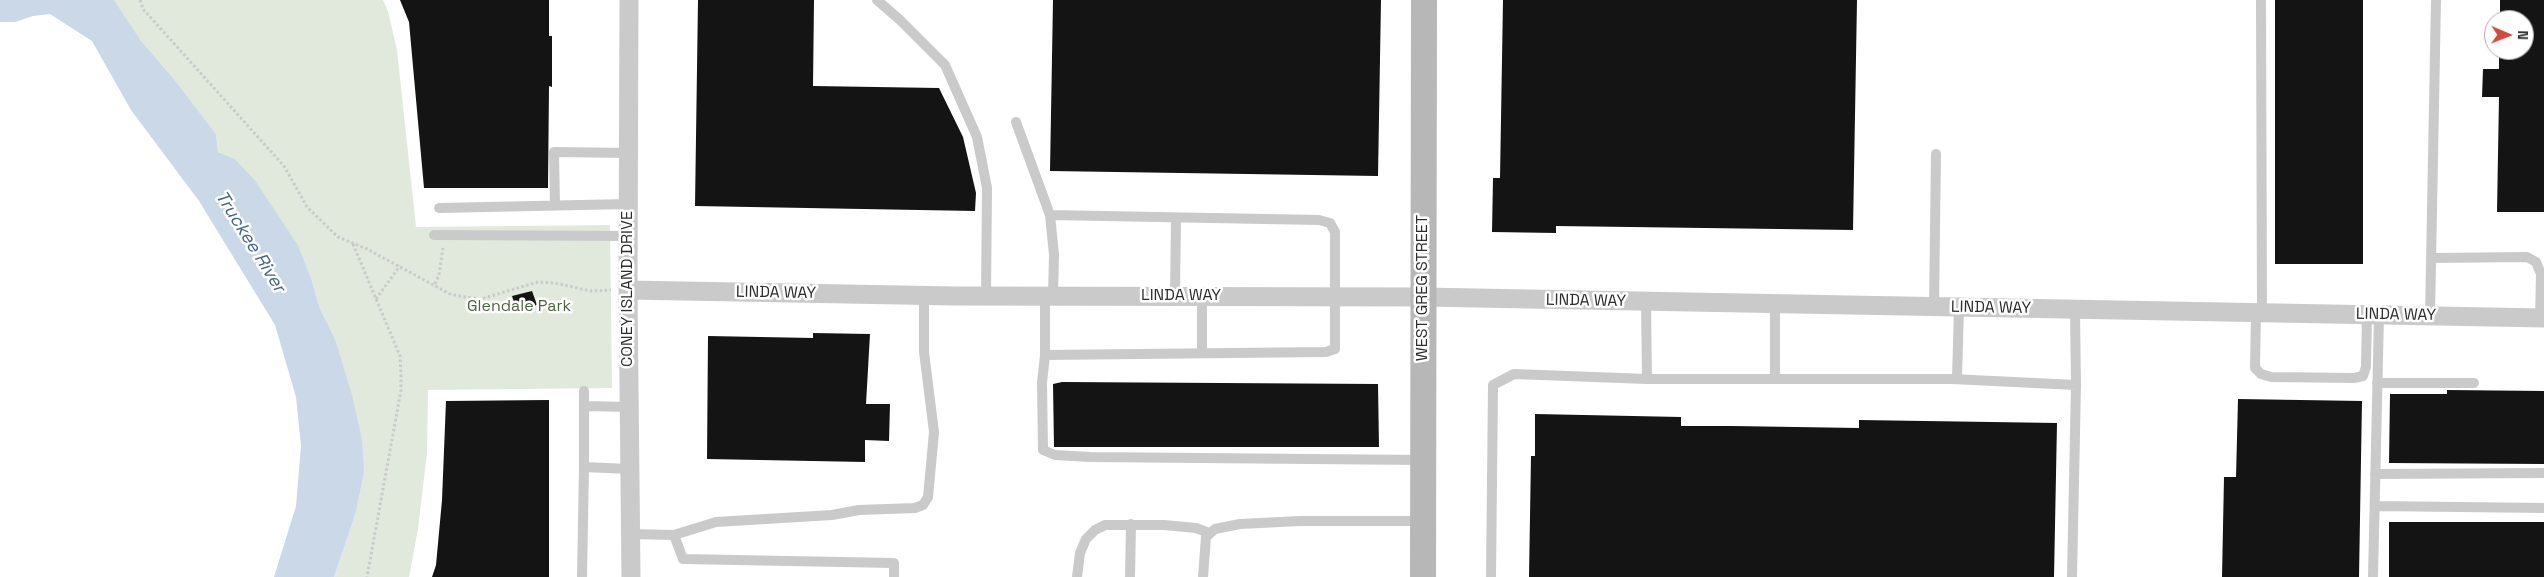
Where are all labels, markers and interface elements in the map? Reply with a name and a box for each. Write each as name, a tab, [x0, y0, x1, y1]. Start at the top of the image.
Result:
north arrow	[2484, 10, 2534, 60]
text: N	[2514, 30, 2532, 40]
water label: Truckee River	[210, 187, 290, 297]
street label: CONEY ISLAND DRIVE	[618, 211, 638, 367]
street label: WEST GREG STREET	[1413, 215, 1433, 361]
street label: LINDA WAY	[736, 283, 816, 303]
street label: LINDA WAY	[1141, 286, 1221, 306]
street label: LINDA WAY	[1546, 291, 1626, 311]
park label: Glendale Park	[467, 297, 571, 317]
street label: LINDA WAY	[1951, 298, 2031, 318]
street label: LINDA WAY	[2356, 305, 2436, 325]

